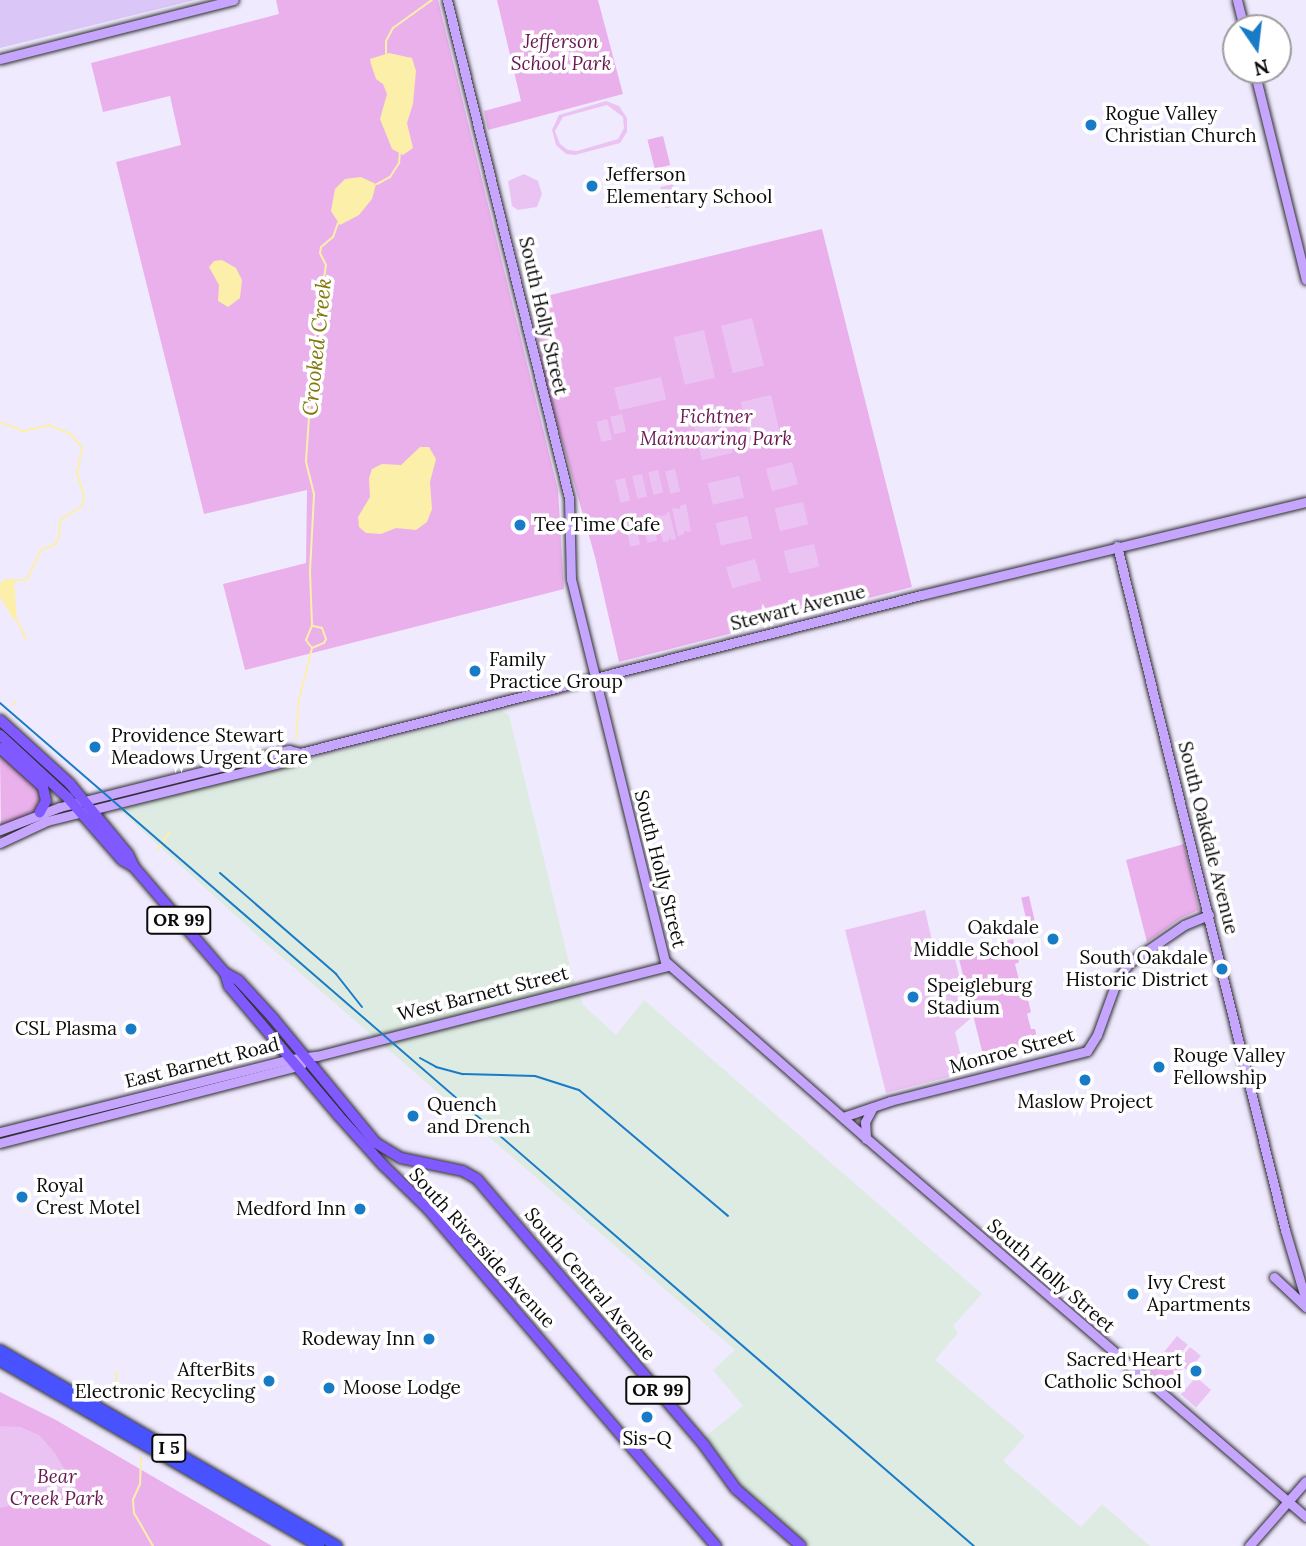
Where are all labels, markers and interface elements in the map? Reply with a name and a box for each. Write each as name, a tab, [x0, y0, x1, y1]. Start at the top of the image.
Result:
north arrow	[1222, 14, 1292, 84]
park label: Jefferson School Park	[511, 31, 611, 75]
text: N	[1252, 54, 1272, 81]
place label: Rogue Valley Christian Church	[1105, 103, 1257, 147]
marker: Rogue Valley Christian Church	[1083, 117, 1099, 133]
place label: Jefferson Elementary School	[606, 164, 772, 208]
marker: Jefferson Elementary School	[584, 178, 600, 194]
street label: South Holly Street	[514, 235, 572, 397]
water label: Crooked Creek	[297, 277, 337, 417]
park label: Fichtner Mainwaring Park	[640, 406, 792, 450]
place label: Tee Time Cafe	[534, 514, 660, 536]
marker: Tee Time Cafe	[512, 517, 528, 533]
street label: Stewart Avenue	[728, 580, 868, 636]
place label: Family Practice Group	[489, 649, 623, 693]
marker: Family Practice Group	[467, 663, 483, 679]
place label: Providence Stewart Meadows Urgent Care	[111, 725, 308, 769]
marker: Providence Stewart Meadows Urgent Care	[85, 737, 105, 757]
street label: South Oakdale Avenue	[1173, 739, 1243, 937]
street label: South Holly Street	[629, 788, 691, 950]
road number: OR 99	[146, 905, 212, 934]
place label: Oakdale Middle School	[913, 917, 1039, 961]
marker: Oakdale Middle School	[1045, 931, 1061, 947]
place label: South Oakdale Historic District	[1065, 947, 1208, 991]
marker: South Oakdale Historic District	[1214, 961, 1230, 977]
street label: West Barnett Street	[395, 962, 571, 1026]
place label: Speigleburg Stadium	[927, 975, 1032, 1019]
marker: Speigleburg Stadium	[905, 989, 921, 1005]
place label: CSL Plasma	[15, 1018, 117, 1040]
marker: CSL Plasma	[123, 1021, 139, 1037]
street label: Monroe Street	[947, 1023, 1077, 1079]
street label: East Barnett Road	[122, 1033, 282, 1093]
place label: Rouge Valley Fellowship	[1173, 1045, 1285, 1089]
marker: Rouge Valley Fellowship	[1151, 1059, 1167, 1075]
marker: Maslow Project	[1077, 1072, 1093, 1088]
place label: Maslow Project	[1017, 1091, 1153, 1113]
place label: Quench and Drench	[427, 1094, 530, 1138]
marker: Quench and Drench	[405, 1108, 421, 1124]
street label: South Riverside Avenue	[404, 1163, 560, 1333]
place label: Royal Crest Motel	[36, 1175, 140, 1219]
marker: Royal Crest Motel	[14, 1189, 30, 1205]
place label: Medford Inn	[236, 1198, 346, 1220]
marker: Medford Inn	[352, 1201, 368, 1217]
street label: South Central Avenue	[520, 1203, 660, 1365]
street label: South Holly Street	[983, 1214, 1119, 1338]
place label: Ivy Crest Apartments	[1147, 1272, 1251, 1316]
marker: Ivy Crest Apartments	[1125, 1286, 1141, 1302]
place label: Rodeway Inn	[302, 1328, 415, 1350]
marker: Rodeway Inn	[421, 1331, 437, 1347]
place label: Sacred Heart Catholic School	[1044, 1349, 1182, 1393]
place label: AfterBits Electronic Recycling	[75, 1359, 255, 1403]
marker: Sacred Heart Catholic School	[1188, 1363, 1204, 1379]
marker: AfterBits Electronic Recycling	[261, 1373, 277, 1389]
road number: OR 99	[625, 1376, 691, 1405]
place label: Moose Lodge	[343, 1377, 461, 1399]
marker: Moose Lodge	[321, 1380, 337, 1396]
marker: Sis-Q	[639, 1409, 655, 1425]
place label: Sis-Q	[622, 1428, 672, 1450]
road number: I 5	[150, 1434, 188, 1462]
park label: Bear Creek Park	[10, 1466, 104, 1510]

